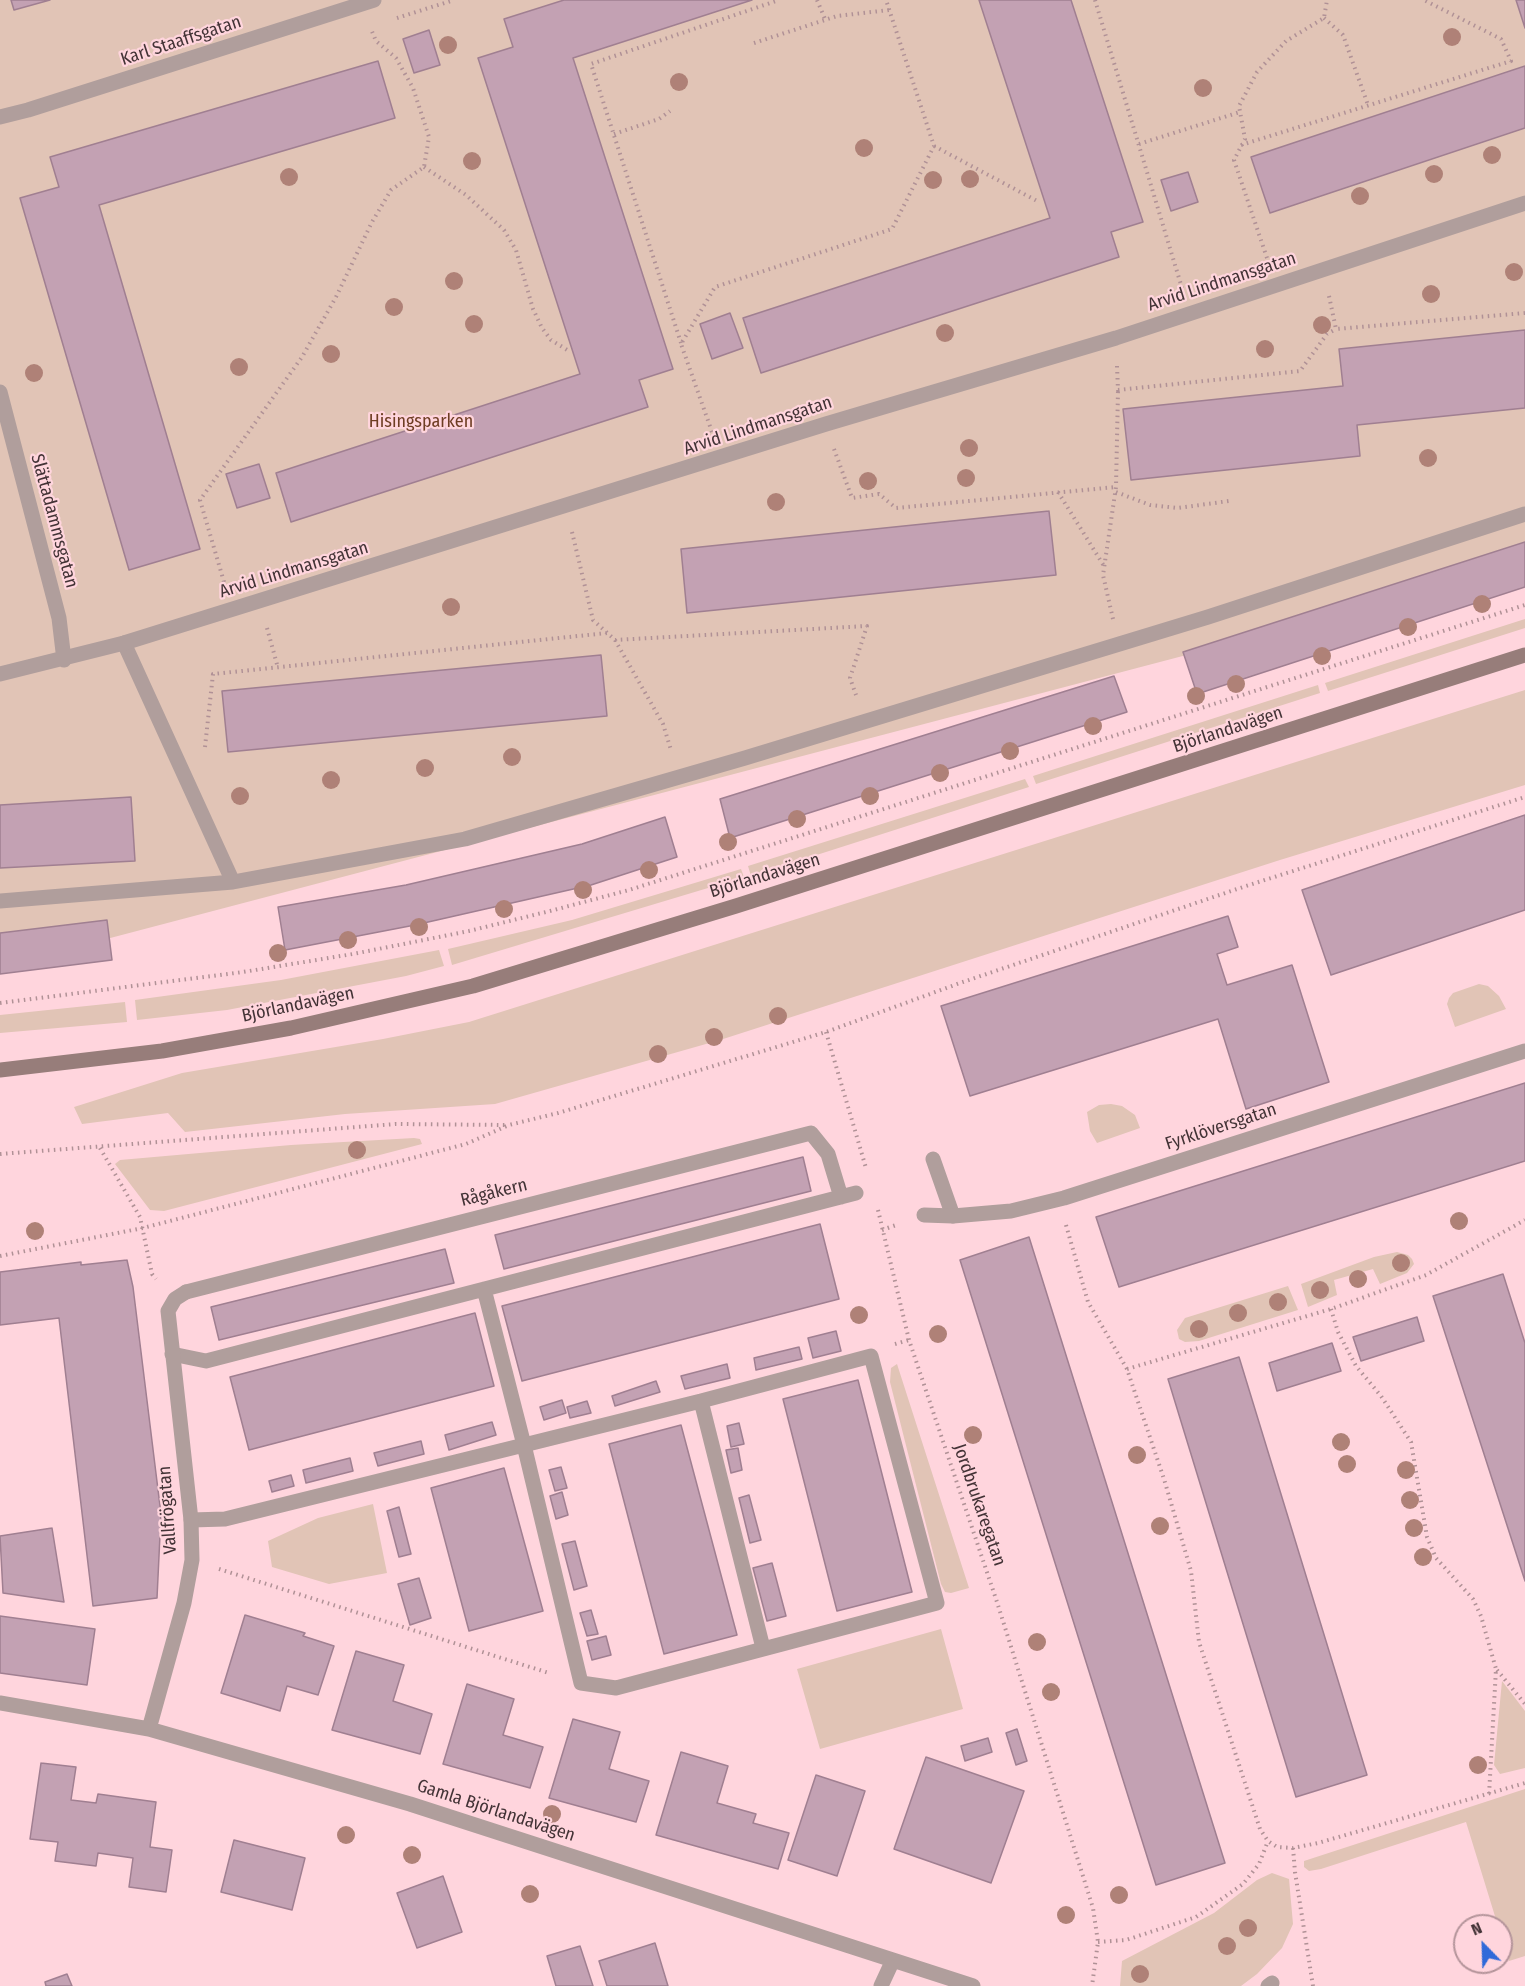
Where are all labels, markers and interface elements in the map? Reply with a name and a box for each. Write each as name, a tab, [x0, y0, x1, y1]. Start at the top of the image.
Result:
street label: Karl Staaffsgatan	[118, 11, 244, 71]
street label: Arvid Lindmansgatan	[1145, 248, 1299, 316]
street label: Arvid Lindmansgatan	[681, 392, 835, 460]
park label: Hisingsparken	[369, 411, 473, 433]
street label: Slättadammsgatan	[26, 452, 82, 590]
street label: Arvid Lindmansgatan	[217, 537, 371, 603]
street label: Björlandavägen	[1170, 702, 1286, 758]
street label: Björlandavägen	[707, 849, 823, 903]
street label: Björlandavägen	[240, 983, 356, 1027]
street label: Fyrklöversgatan	[1163, 1099, 1279, 1155]
street label: Rågåkern	[458, 1174, 530, 1212]
street label: Jordbrukaregatan	[948, 1441, 1010, 1569]
street label: Vallfrögatan	[154, 1465, 182, 1555]
street label: Gamla Björlandavägen	[414, 1775, 578, 1847]
north arrow	[1453, 1914, 1513, 1974]
text: N	[1468, 1918, 1485, 1939]

